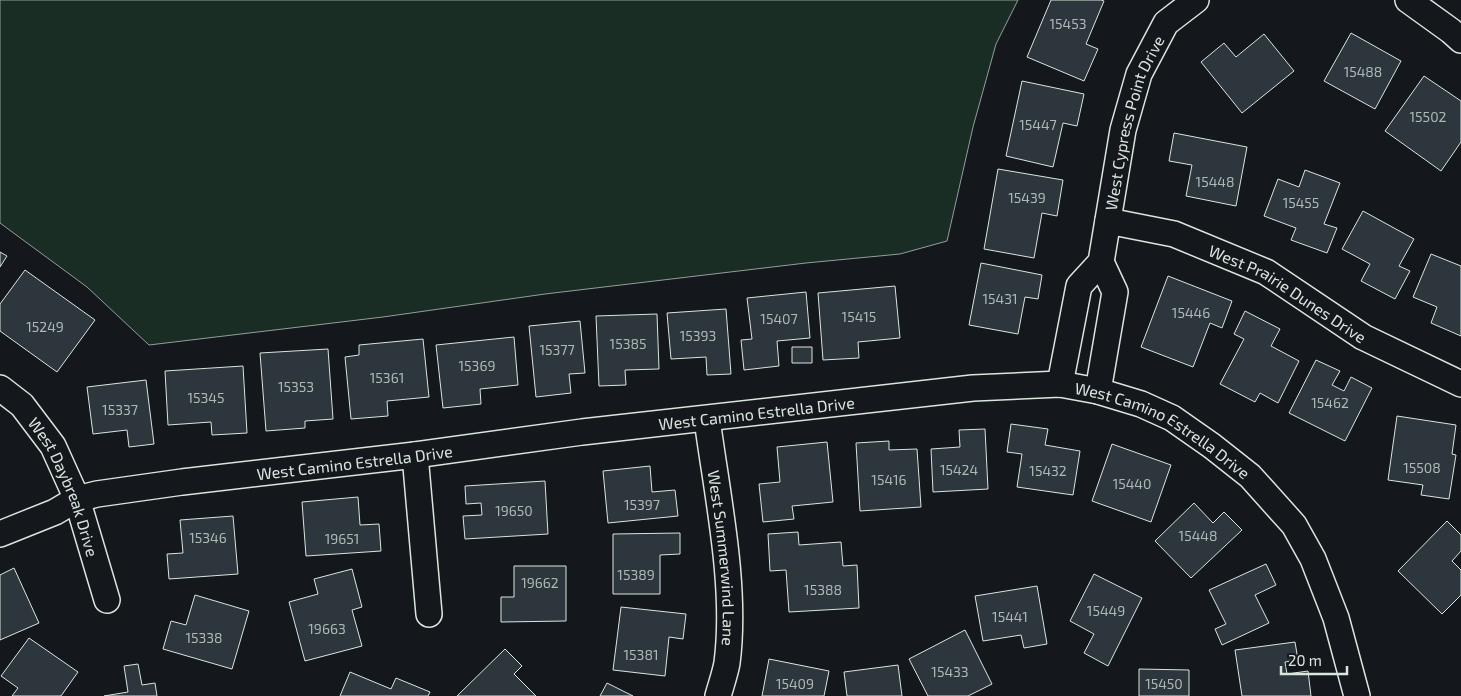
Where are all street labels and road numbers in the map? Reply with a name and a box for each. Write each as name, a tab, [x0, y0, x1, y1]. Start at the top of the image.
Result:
street label: West Cypress Point Drive	[1100, 32, 1167, 212]
street label: West Prairie Dunes Drive	[1206, 240, 1370, 346]
street label: West Camino Estrella Drive	[1074, 377, 1254, 482]
street label: West Camino Estrella Drive	[657, 392, 856, 433]
street label: West Daybreak Drive	[25, 413, 103, 559]
street label: West Camino Estrella Drive	[256, 440, 454, 483]
street label: West Summerwind Lane	[705, 469, 739, 647]

